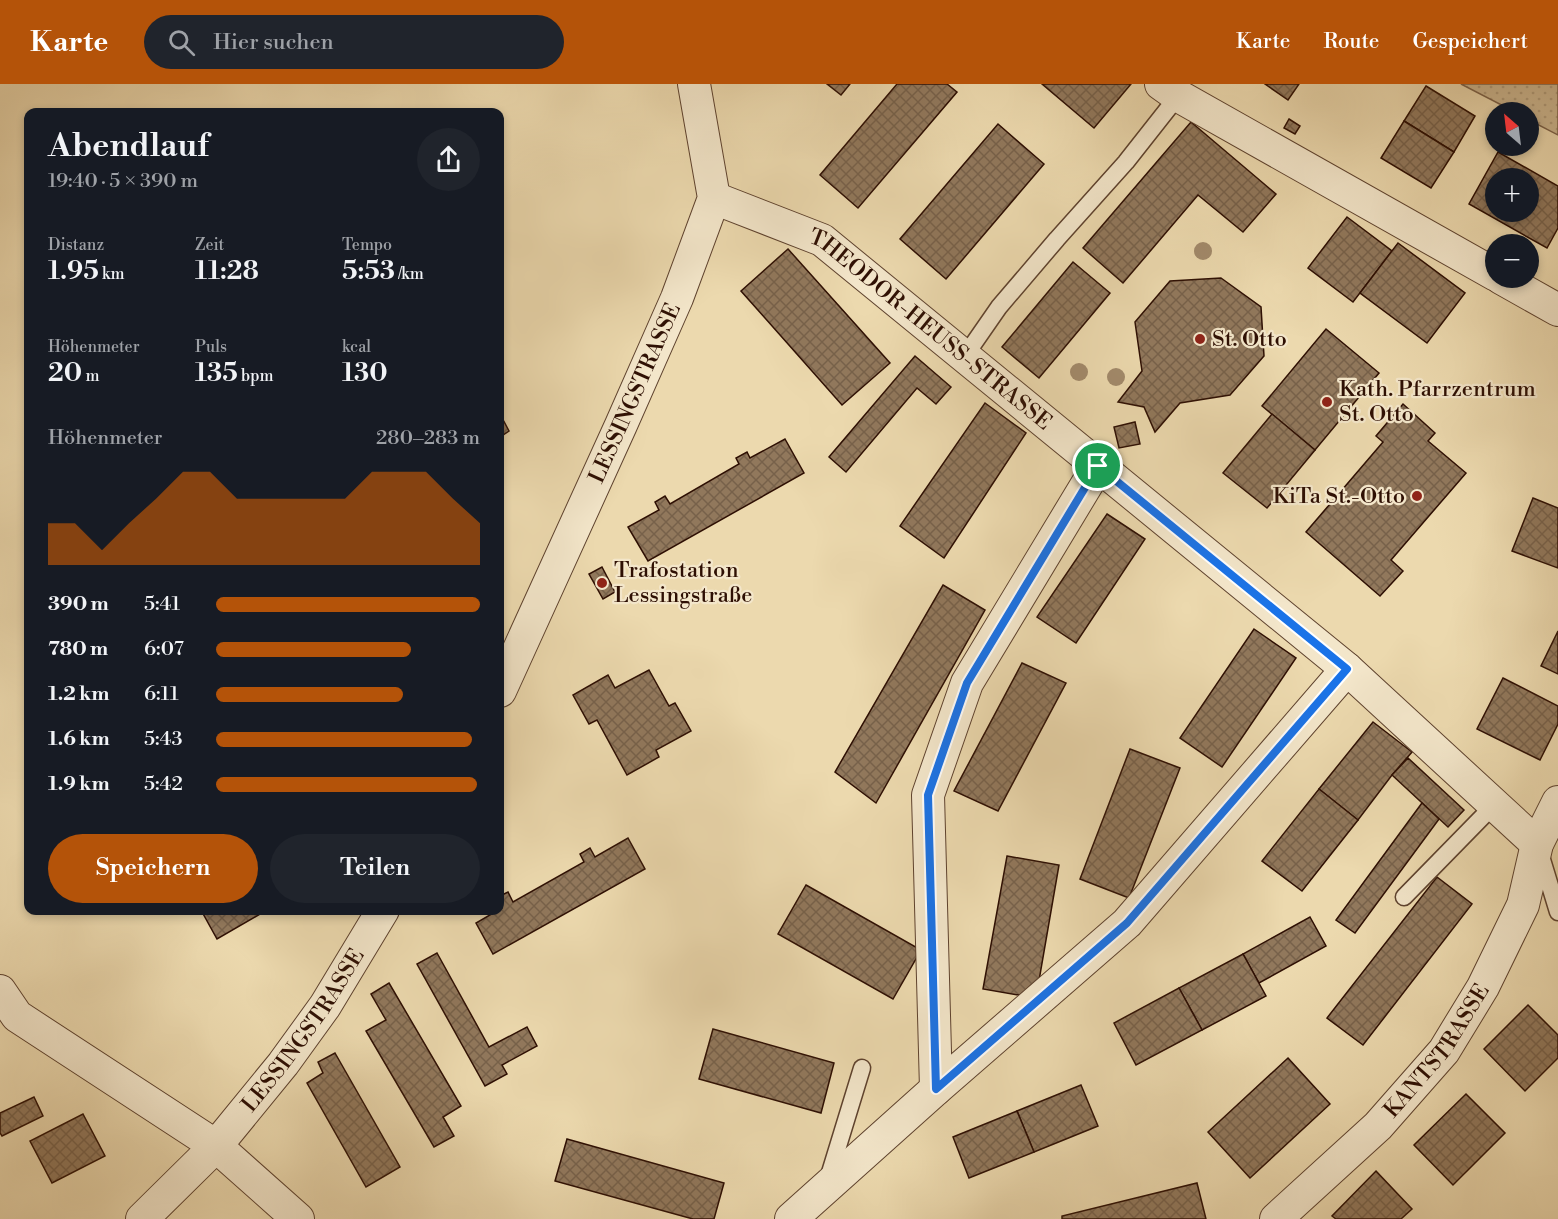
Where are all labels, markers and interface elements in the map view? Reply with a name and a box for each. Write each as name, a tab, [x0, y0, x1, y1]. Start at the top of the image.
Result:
search box	[144, 15, 564, 69]
text: Karte	[30, 25, 108, 60]
icon: search	[165, 26, 198, 59]
text: Hier suchen	[213, 29, 334, 56]
text: Karte	[1236, 29, 1290, 55]
text: Route	[1323, 29, 1379, 55]
text: Gespeichert	[1412, 29, 1528, 55]
north arrow	[1485, 102, 1539, 156]
map controls	[1485, 102, 1539, 288]
text: Abendlauf	[48, 126, 209, 167]
button: share	[417, 128, 480, 191]
button: +	[1485, 168, 1539, 222]
text: 19:40 · 5 × 390 m	[48, 169, 198, 194]
street label: THEODOR-HEUSS-STRASSE	[805, 223, 1057, 436]
button: −	[1485, 234, 1539, 288]
text: Distanz	[48, 235, 104, 255]
text: Zeit	[195, 235, 224, 255]
text: Tempo	[342, 235, 392, 255]
text: 1.95	[48, 255, 99, 287]
text: 11:28	[195, 255, 259, 287]
text: 5:53	[342, 255, 395, 287]
text: km	[99, 264, 124, 284]
text: /km	[395, 264, 424, 284]
street label: LESSINGSTRASSE	[583, 299, 687, 487]
place label: St. Otto	[1212, 326, 1287, 353]
marker: St. Otto	[1193, 332, 1207, 346]
text: Höhenmeter	[48, 337, 140, 357]
text: Puls	[195, 337, 227, 357]
text: kcal	[342, 337, 371, 357]
text: 20	[48, 357, 82, 389]
text: 135	[195, 357, 238, 389]
text: 130	[342, 357, 388, 389]
text: m	[82, 366, 99, 386]
text: bpm	[238, 366, 273, 386]
place label: Kath. Pfarrzentrum St. Otto	[1339, 376, 1536, 428]
marker: Kath. Pfarrzentrum St. Otto	[1320, 395, 1334, 409]
text: Höhenmeter	[48, 426, 162, 451]
text: 280–283 m	[376, 426, 480, 451]
pin	[1072, 440, 1123, 491]
icon: arrive	[1081, 449, 1114, 482]
place label: KiTa St.-Otto	[1273, 483, 1405, 510]
marker: KiTa St.-Otto	[1410, 489, 1424, 503]
place label: Trafostation Lessingstraße	[614, 557, 752, 609]
marker: Trafostation Lessingstraße	[595, 576, 609, 590]
text: 390 m	[48, 592, 109, 617]
text: 5:41	[144, 592, 180, 617]
text: 780 m	[48, 637, 108, 662]
text: 6:07	[144, 637, 184, 662]
text: 1.2 km	[48, 682, 110, 707]
text: 6:11	[144, 682, 179, 707]
text: 1.6 km	[48, 727, 110, 752]
text: 5:43	[144, 727, 182, 752]
text: 1.9 km	[48, 772, 110, 797]
text: 5:42	[144, 772, 183, 797]
button: Speichern	[48, 834, 258, 903]
button: Teilen	[270, 834, 480, 903]
street label: LESSINGSTRASSE	[236, 944, 370, 1118]
street label: KANTSTRASSE	[1378, 979, 1495, 1123]

